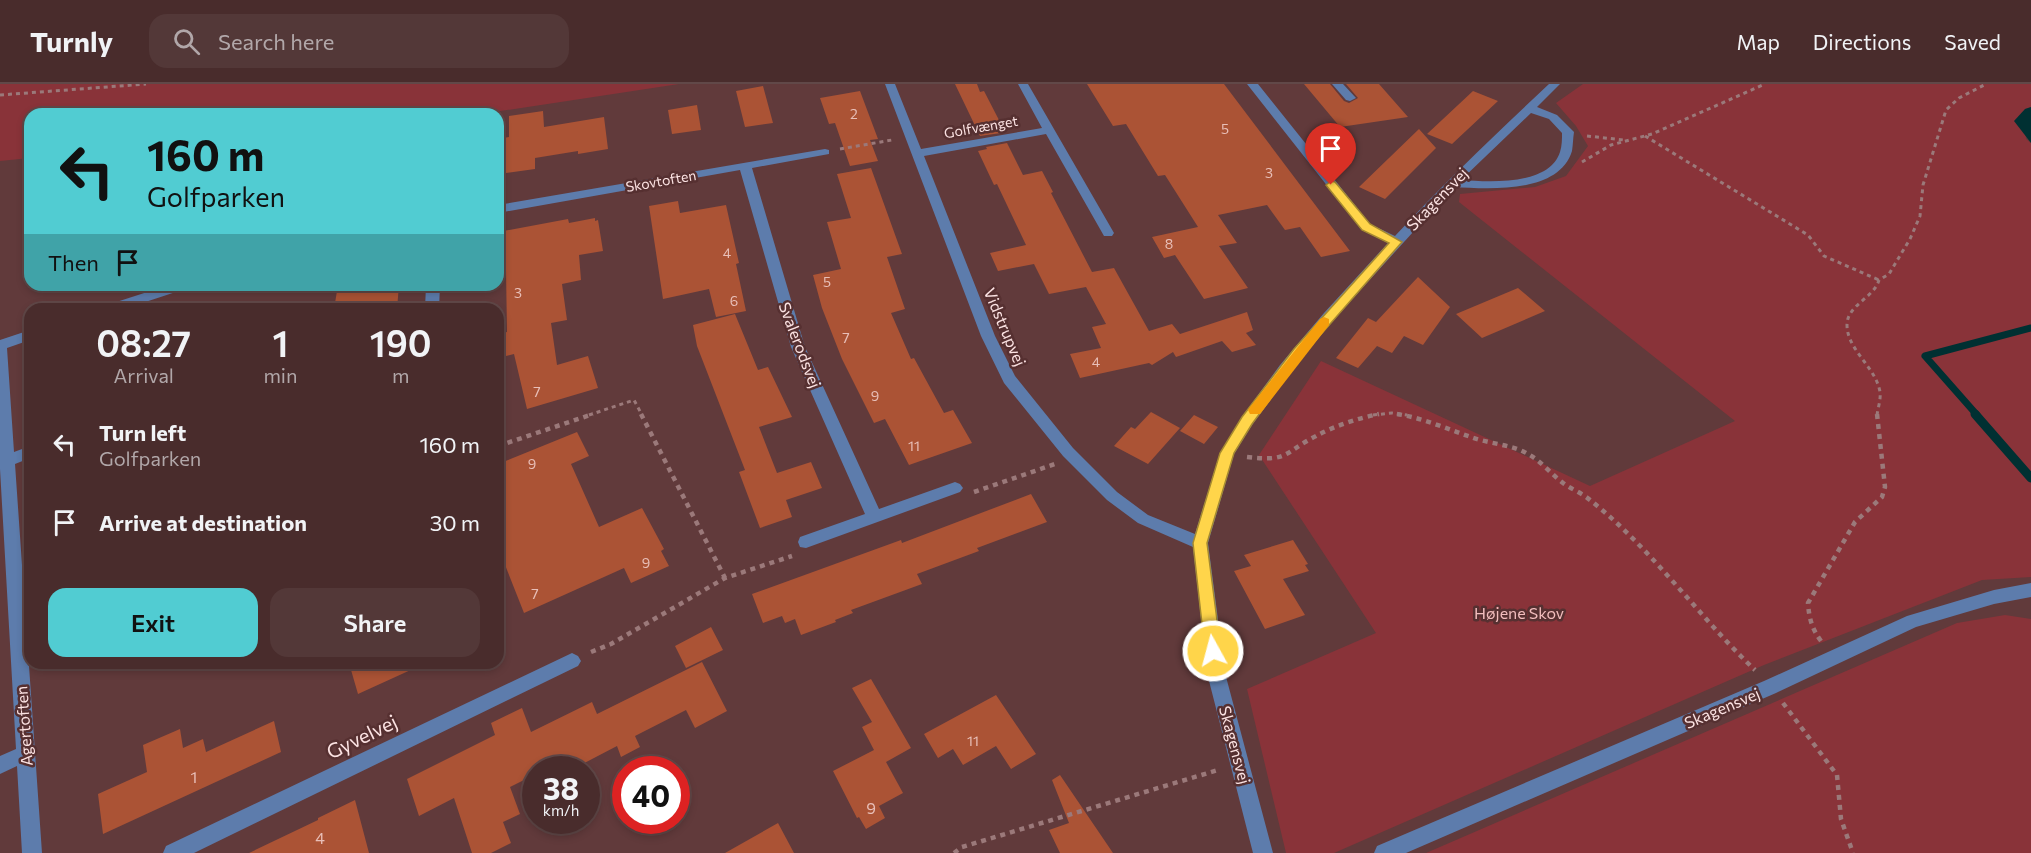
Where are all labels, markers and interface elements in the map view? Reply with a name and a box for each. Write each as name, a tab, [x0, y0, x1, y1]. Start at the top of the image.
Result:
search box	[149, 14, 569, 68]
text: Turnly	[30, 24, 113, 58]
icon: search	[170, 25, 203, 58]
text: Search here	[218, 28, 334, 55]
text: Map	[1737, 29, 1780, 54]
text: Directions	[1813, 29, 1911, 54]
text: Saved	[1944, 29, 2001, 54]
house number: 2	[850, 105, 858, 122]
street label: Golfvænget	[943, 112, 1019, 141]
house number: 5	[1221, 120, 1229, 137]
pin	[1305, 123, 1356, 185]
text: 160 m	[147, 128, 265, 180]
icon: left	[48, 132, 126, 210]
icon: arrive	[1314, 132, 1347, 165]
street label: Skagensvej	[1402, 163, 1471, 234]
house number: 3	[1265, 164, 1273, 181]
street label: Skovtoften	[624, 166, 697, 195]
text: Golfparken	[147, 180, 285, 213]
house number: 8	[1165, 235, 1173, 252]
house number: 4	[723, 244, 732, 261]
icon: arrive	[111, 246, 144, 279]
text: Then	[48, 249, 99, 276]
house number: 5	[823, 273, 831, 290]
house number: 3	[514, 284, 522, 301]
street label: Vidstrupvej	[980, 285, 1030, 369]
house number: 6	[730, 292, 738, 309]
street label: Svalerodsvej	[775, 299, 826, 390]
text: 08:27	[96, 320, 191, 364]
text: 1	[272, 320, 288, 364]
text: 190	[370, 320, 432, 364]
house number: 7	[842, 329, 850, 346]
house number: 4	[1092, 353, 1101, 370]
text: Arrival	[113, 363, 174, 387]
text: min	[263, 363, 297, 387]
text: m	[392, 363, 409, 387]
house number: 7	[533, 383, 541, 400]
house number: 9	[871, 387, 879, 404]
text: Turn left	[99, 419, 186, 446]
icon: left	[48, 428, 81, 461]
text: 160 m	[419, 431, 480, 458]
house number: 11	[908, 437, 920, 454]
text: Golfparken	[99, 446, 201, 470]
house number: 9	[528, 455, 536, 472]
icon: arrive	[48, 506, 81, 539]
text: Arrive at destination	[99, 509, 307, 536]
text: 30 m	[430, 509, 480, 536]
house number: 9	[642, 554, 650, 571]
house number: 7	[531, 585, 539, 602]
button: Exit	[48, 588, 258, 657]
button: Share	[270, 588, 480, 657]
park label: Højene Skov	[1474, 603, 1564, 622]
position arrow	[1181, 619, 1245, 683]
street label: Skagensvej	[1681, 683, 1762, 732]
street label: Agertoften	[11, 685, 36, 767]
street label: Skagensvej	[1216, 704, 1255, 786]
street label: Gyvelvej	[322, 709, 401, 763]
house number: 11	[967, 732, 979, 749]
speed limit sign: 40	[612, 756, 690, 834]
house number: 1	[191, 767, 197, 786]
text: 38	[543, 769, 579, 806]
house number: 9	[866, 798, 876, 817]
text: km/h	[543, 801, 579, 819]
house number: 4	[315, 828, 325, 847]

